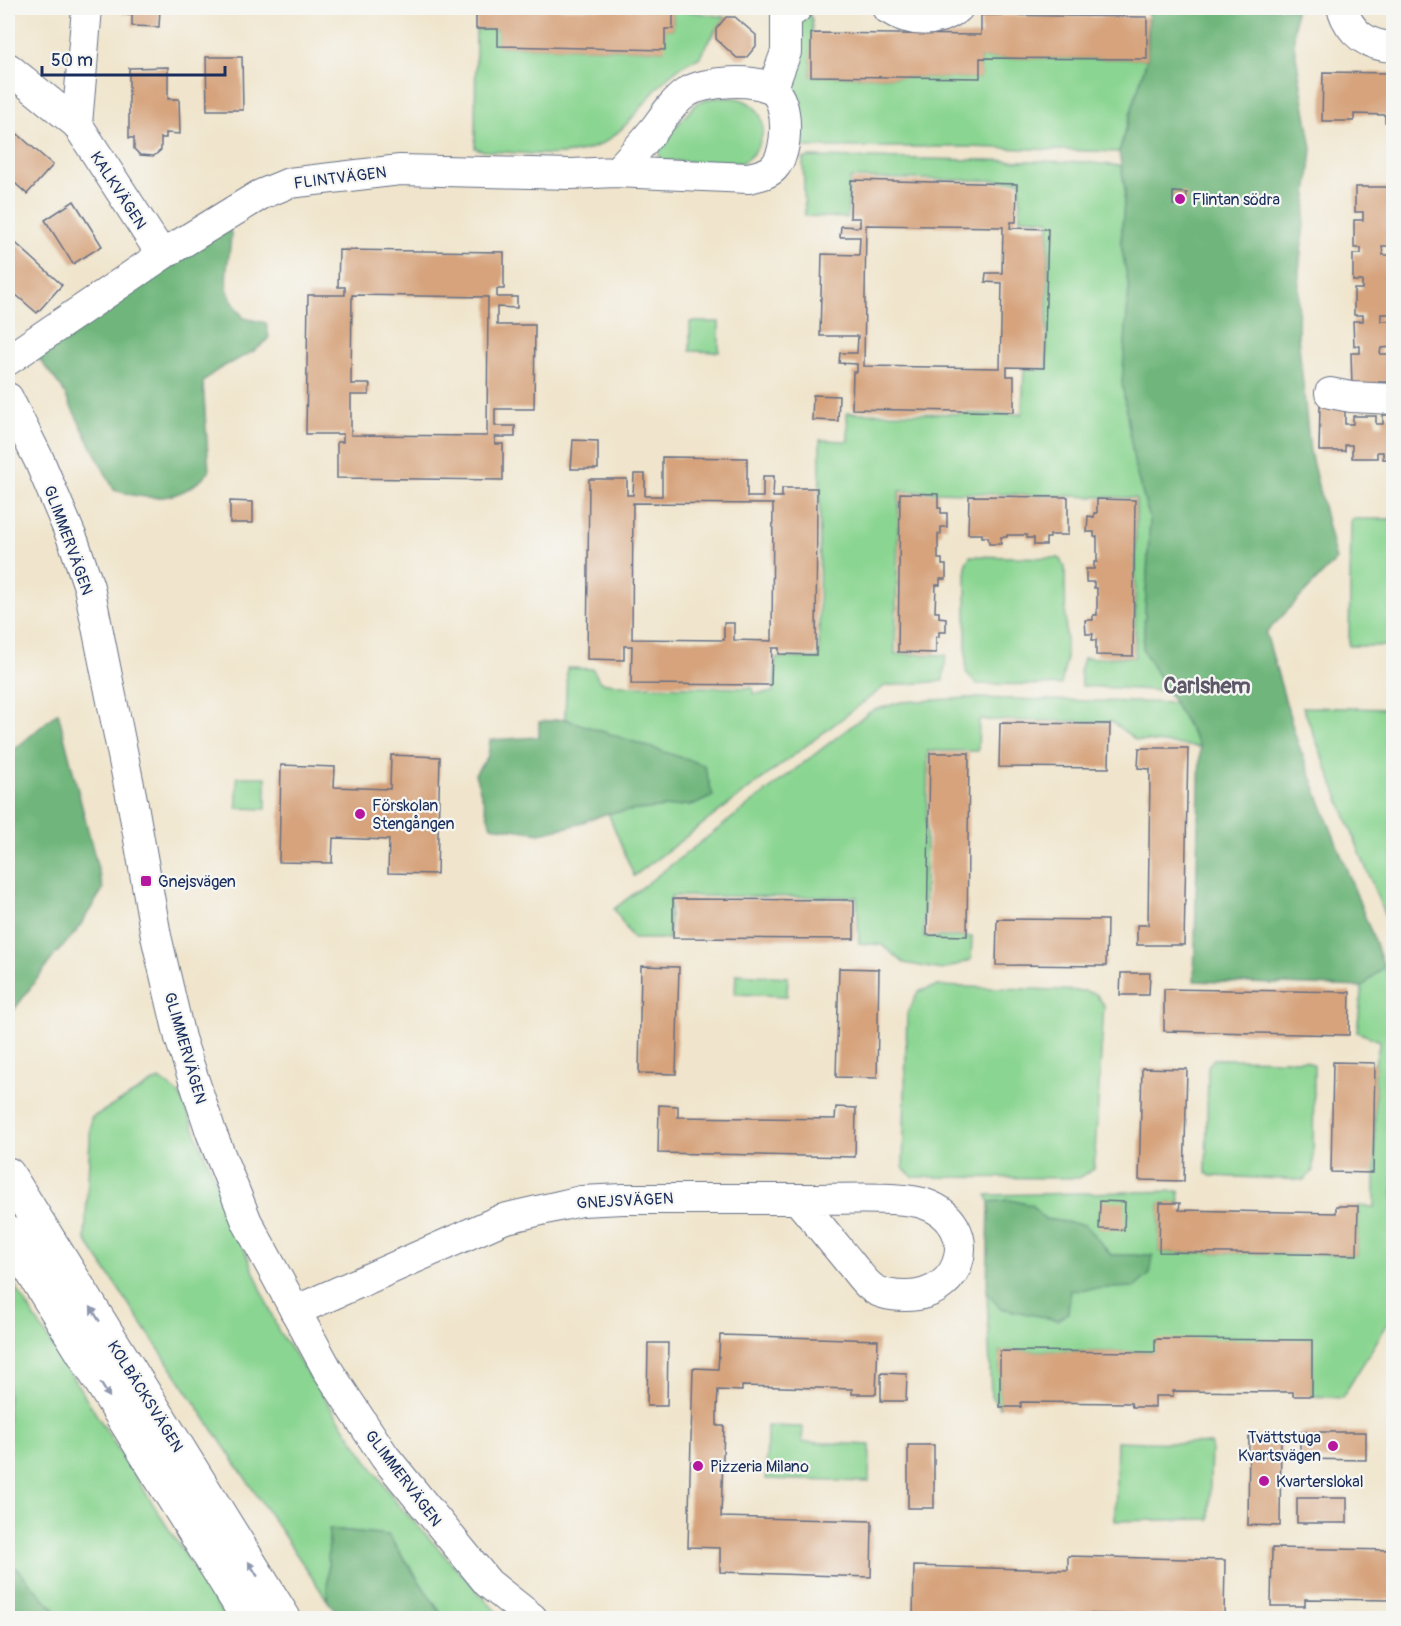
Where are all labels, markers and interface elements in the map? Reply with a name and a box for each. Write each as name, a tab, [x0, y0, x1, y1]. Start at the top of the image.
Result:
scale bar	[42, 39, 225, 77]
text: 50 m	[51, 49, 93, 72]
street label: KALKVÄGEN	[86, 148, 151, 233]
street label: FLINTVÄGEN	[293, 162, 388, 194]
place label: Flintan södra	[1192, 190, 1280, 210]
marker: Flintan södra	[1173, 192, 1187, 206]
street label: GLIMMERVÄGEN	[39, 483, 97, 598]
district label: Carlshem	[1163, 672, 1251, 700]
place label: Förskolan Stengången	[372, 796, 454, 834]
marker: Förskolan Stengången	[353, 807, 367, 821]
place label: Gnejsvägen	[158, 872, 236, 892]
marker: Gnejsvägen	[139, 874, 153, 888]
street label: GLIMMERVÄGEN	[160, 990, 211, 1106]
street label: GNEJSVÄGEN	[576, 1188, 674, 1214]
one-way arrow	[90, 1306, 101, 1322]
street label: KOLBÄCKSVÄGEN	[103, 1337, 188, 1456]
one-way arrow	[100, 1381, 111, 1398]
street label: GLIMMERVÄGEN	[361, 1427, 446, 1531]
place label: Tvättstuga Kvartsvägen	[1238, 1428, 1321, 1466]
marker: Tvättstuga Kvartsvägen	[1326, 1439, 1340, 1453]
place label: Pizzeria Milano	[710, 1457, 809, 1477]
marker: Pizzeria Milano	[691, 1459, 705, 1473]
place label: Kvarterslokal	[1276, 1472, 1364, 1492]
marker: Kvarterslokal	[1257, 1474, 1271, 1488]
one-way arrow	[248, 1561, 259, 1577]

